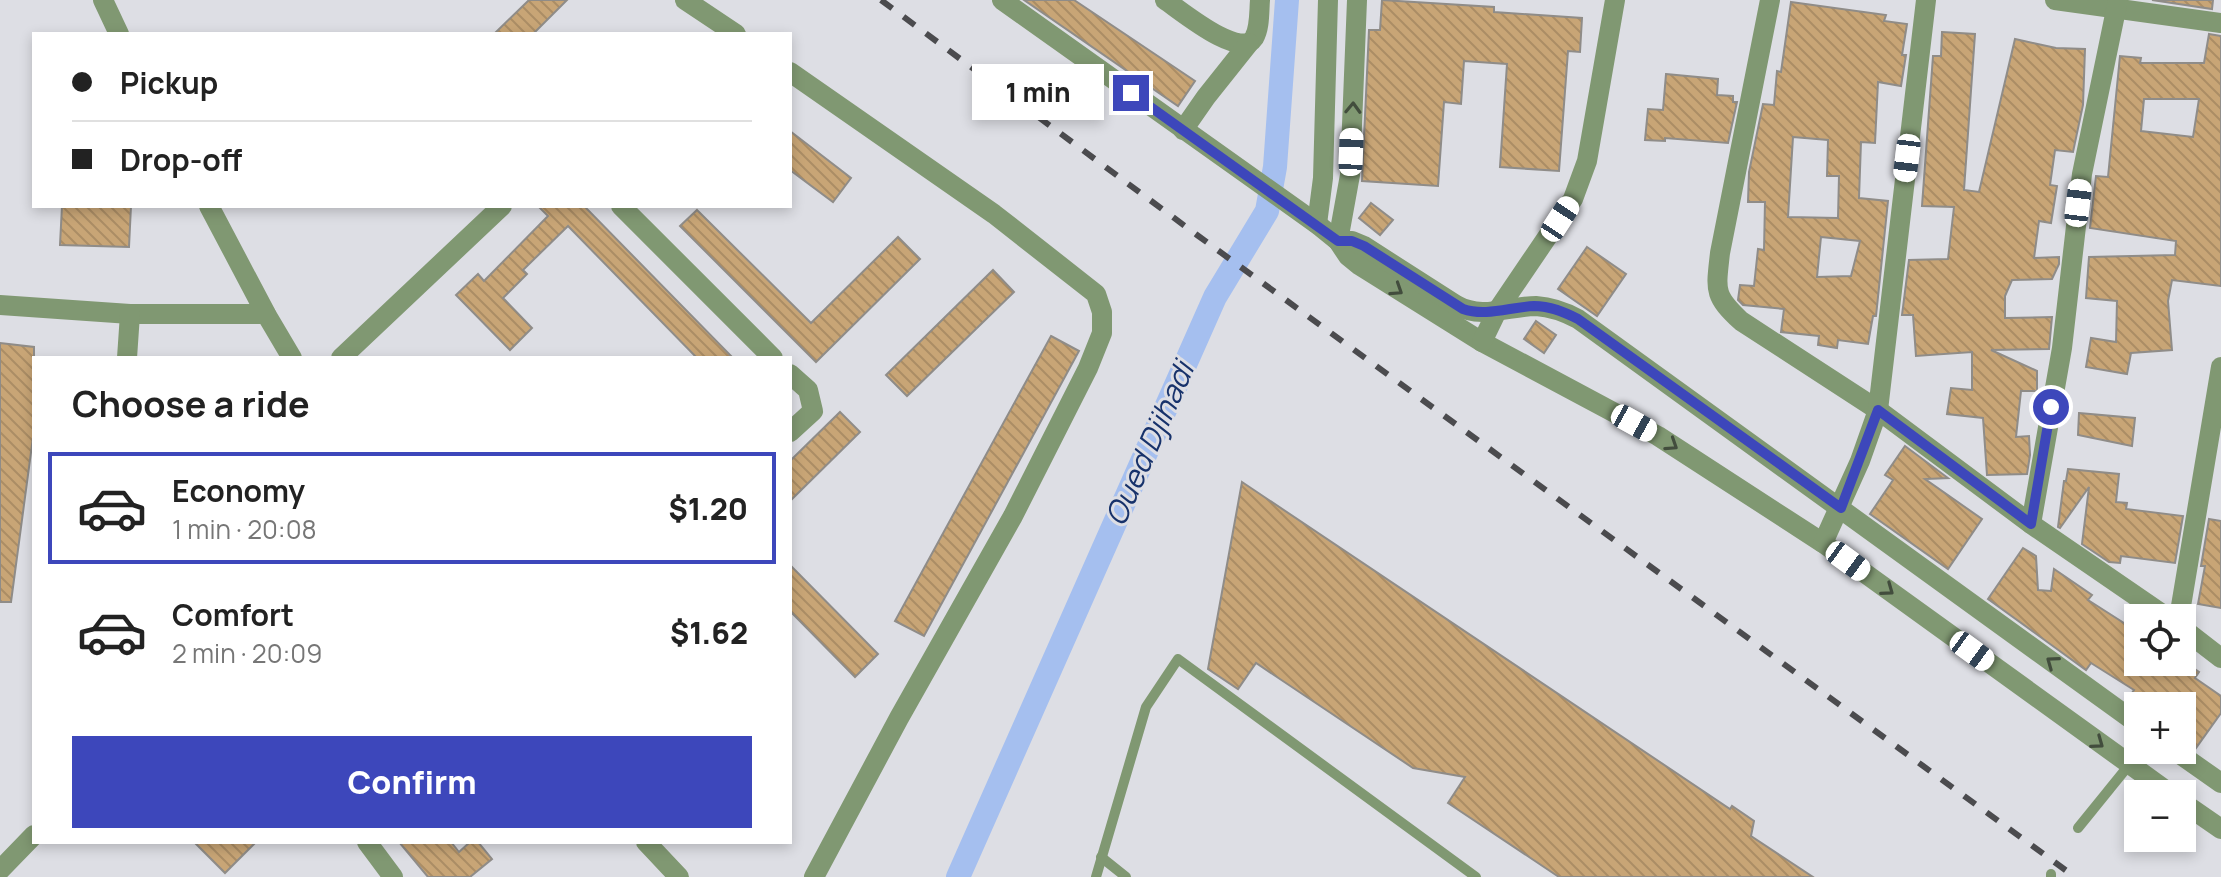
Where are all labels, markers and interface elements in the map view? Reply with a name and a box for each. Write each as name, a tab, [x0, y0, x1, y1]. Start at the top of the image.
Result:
text: Pickup	[120, 62, 218, 103]
callout: 1 min	[971, 65, 1103, 121]
text: 1 min	[1005, 74, 1071, 110]
route end	[1113, 75, 1149, 111]
one-way arrow	[1344, 101, 1361, 114]
car	[1338, 128, 1364, 176]
car	[1892, 133, 1922, 183]
text: Drop-off	[120, 139, 242, 180]
car	[2063, 178, 2093, 228]
car	[1537, 192, 1583, 246]
one-way arrow	[1388, 280, 1403, 295]
water label: Oued Djihadi	[1094, 352, 1205, 532]
text: Choose a ride	[72, 379, 310, 428]
route start	[2033, 389, 2069, 425]
car	[1607, 401, 1661, 445]
one-way arrow	[1663, 436, 1678, 451]
text: Economy	[172, 470, 305, 511]
icon: car	[76, 472, 148, 544]
text: $1.20	[668, 488, 748, 529]
text: 1 min · 20:08	[172, 511, 317, 547]
car	[1822, 537, 1874, 585]
one-way arrow	[1879, 580, 1894, 595]
text: Comfort	[172, 594, 294, 635]
icon: car	[76, 596, 148, 668]
map controls	[2124, 604, 2196, 852]
button: locate	[2124, 604, 2196, 676]
text: $1.62	[670, 612, 748, 653]
car	[1946, 627, 1998, 675]
text: 2 min · 20:09	[172, 635, 322, 671]
one-way arrow	[2047, 657, 2061, 672]
button: +	[2124, 692, 2196, 764]
one-way arrow	[2090, 733, 2104, 747]
button: Confirm	[72, 736, 752, 828]
button: −	[2124, 780, 2196, 852]

